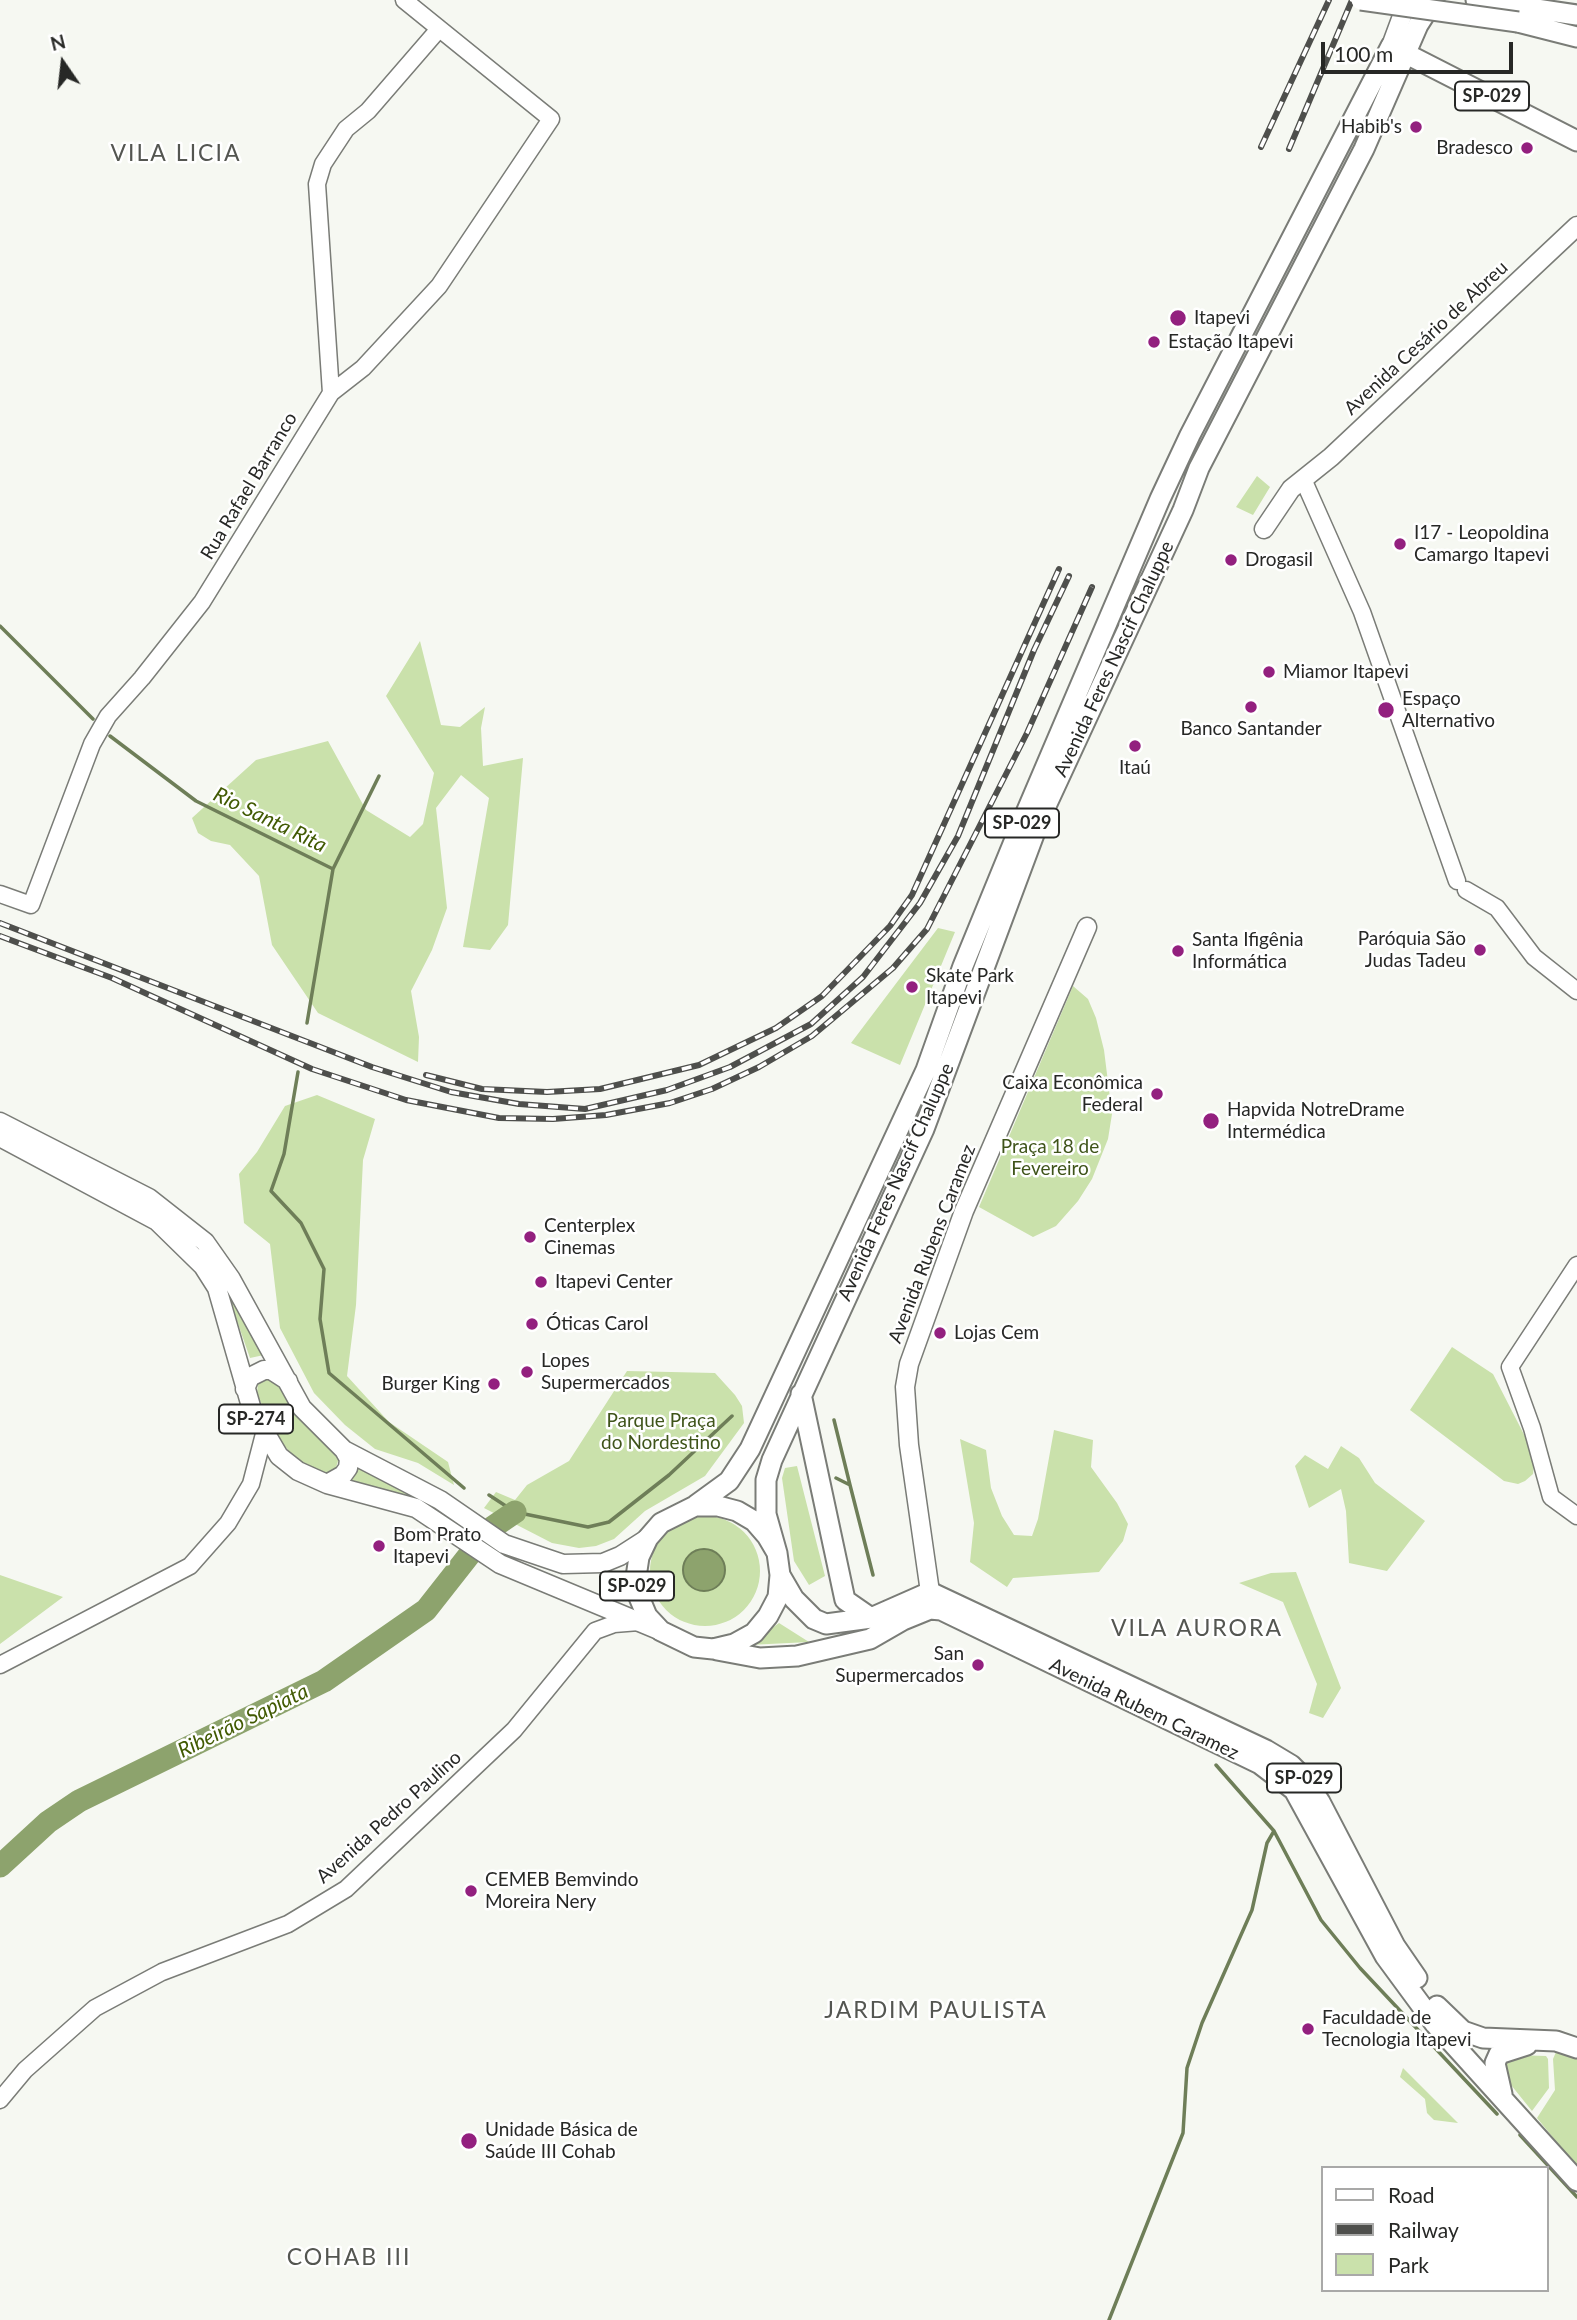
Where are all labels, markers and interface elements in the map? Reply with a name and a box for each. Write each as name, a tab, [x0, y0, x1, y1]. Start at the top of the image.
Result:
north arrow	[28, 28, 98, 98]
scale bar	[1325, 28, 1518, 72]
text: N	[48, 29, 68, 55]
text: 100 m	[1334, 41, 1393, 66]
road number: SP-029	[1455, 82, 1529, 110]
place label: Habib's	[1341, 116, 1402, 138]
marker: Habib's	[1408, 119, 1424, 135]
place label: Bradesco	[1436, 137, 1513, 159]
district label: VILA LICIA	[112, 140, 240, 168]
marker: Bradesco	[1519, 140, 1535, 156]
street label: Avenida Cesário de Abreu	[1340, 256, 1512, 420]
place label: Itapevi	[1194, 307, 1250, 329]
marker: Itapevi	[1168, 308, 1188, 328]
place label: Estação Itapevi	[1168, 331, 1294, 353]
marker: Estação Itapevi	[1146, 334, 1162, 350]
street label: Rua Rafael Barranco	[196, 408, 302, 564]
place label: I17 - Leopoldina Camargo Itapevi	[1414, 522, 1549, 566]
marker: I17 - Leopoldina Camargo Itapevi	[1392, 536, 1408, 552]
street label: Avenida Feres Nascif Chaluppe	[1049, 537, 1179, 781]
place label: Drogasil	[1245, 549, 1313, 571]
marker: Drogasil	[1223, 552, 1239, 568]
place label: Miamor Itapevi	[1283, 661, 1409, 683]
marker: Miamor Itapevi	[1261, 664, 1277, 680]
place label: Espaço Alternativo	[1402, 688, 1495, 732]
marker: Banco Santander	[1243, 699, 1259, 715]
marker: Espaço Alternativo	[1376, 700, 1396, 720]
place label: Banco Santander	[1180, 718, 1322, 740]
marker: Itaú	[1127, 738, 1143, 754]
place label: Itaú	[1119, 757, 1151, 779]
water label: Rio Santa Rita	[209, 782, 331, 858]
road number: SP-029	[985, 808, 1059, 838]
place label: Paróquia São Judas Tadeu	[1358, 928, 1466, 972]
place label: Santa Ifigênia Informática	[1192, 929, 1303, 973]
marker: Paróquia São Judas Tadeu	[1472, 942, 1488, 958]
marker: Santa Ifigênia Informática	[1170, 943, 1186, 959]
place label: Skate Park Itapevi	[926, 965, 1014, 1009]
marker: Skate Park Itapevi	[904, 979, 920, 995]
street label: Avenida Feres Nascif Chaluppe	[833, 1060, 959, 1304]
place label: Caixa Econômica Federal	[1002, 1072, 1143, 1116]
marker: Caixa Econômica Federal	[1149, 1086, 1165, 1102]
place label: Hapvida NotreDrame Intermédica	[1227, 1099, 1404, 1143]
marker: Hapvida NotreDrame Intermédica	[1201, 1111, 1221, 1131]
park label: Praça 18 de Fevereiro	[1001, 1136, 1099, 1180]
street label: Avenida Rubens Caramez	[884, 1141, 980, 1347]
place label: Centerplex Cinemas	[544, 1215, 635, 1259]
marker: Centerplex Cinemas	[522, 1229, 538, 1245]
place label: Itapevi Center	[555, 1271, 673, 1293]
marker: Itapevi Center	[533, 1274, 549, 1290]
place label: Óticas Carol	[546, 1313, 648, 1335]
marker: Óticas Carol	[524, 1316, 540, 1332]
place label: Lojas Cem	[954, 1322, 1039, 1344]
marker: Lojas Cem	[932, 1325, 948, 1341]
place label: Lopes Supermercados	[541, 1350, 670, 1394]
marker: Lopes Supermercados	[519, 1364, 535, 1380]
place label: Burger King	[381, 1373, 480, 1395]
marker: Burger King	[486, 1376, 502, 1392]
road number: SP-274	[219, 1404, 293, 1434]
park label: Parque Praça do Nordestino	[601, 1410, 721, 1454]
place label: Bom Prato Itapevi	[393, 1524, 481, 1568]
marker: Bom Prato Itapevi	[371, 1538, 387, 1554]
road number: SP-029	[600, 1572, 674, 1601]
district label: VILA AURORA	[1112, 1615, 1282, 1643]
place label: San Supermercados	[835, 1643, 964, 1687]
street label: Avenida Rubem Caramez	[1046, 1653, 1242, 1765]
marker: San Supermercados	[970, 1657, 986, 1673]
water label: Ribeirão Sapiata	[174, 1679, 312, 1763]
street label: Avenida Pedro Paulino	[312, 1746, 466, 1888]
road number: SP-029	[1267, 1764, 1341, 1792]
place label: CEMEB Bemvindo Moreira Nery	[485, 1869, 638, 1913]
marker: CEMEB Bemvindo Moreira Nery	[463, 1883, 479, 1899]
district label: JARDIM PAULISTA	[826, 1997, 1046, 2025]
place label: Faculdade de Tecnologia Itapevi	[1322, 2007, 1471, 2051]
marker: Faculdade de Tecnologia Itapevi	[1300, 2021, 1316, 2037]
place label: Unidade Básica de Saúde III Cohab	[485, 2119, 638, 2163]
marker: Unidade Básica de Saúde III Cohab	[459, 2131, 479, 2151]
legend	[1322, 2166, 1549, 2292]
text: Road	[1388, 2182, 1435, 2207]
text: Railway	[1388, 2217, 1459, 2242]
district label: COHAB III	[288, 2244, 410, 2272]
text: Park	[1388, 2252, 1429, 2277]

